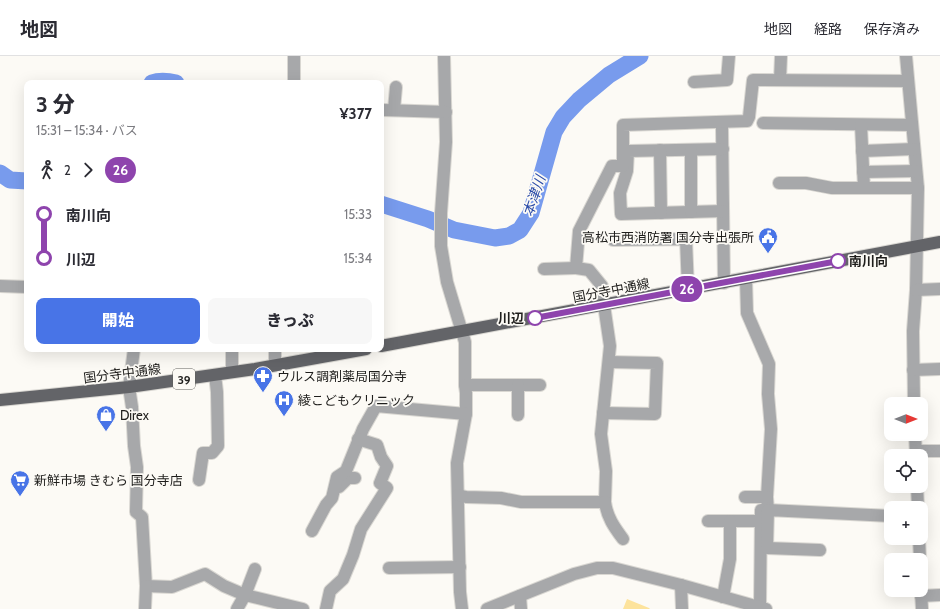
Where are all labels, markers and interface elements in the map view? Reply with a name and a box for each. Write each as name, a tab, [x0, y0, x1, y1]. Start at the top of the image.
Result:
text: 地図	[20, 18, 58, 41]
text: 地図	[764, 20, 792, 38]
text: 経路	[814, 20, 842, 38]
text: 保存済み	[864, 20, 920, 38]
text: 3 分	[36, 91, 75, 118]
text: ¥377	[340, 105, 372, 123]
text: 15:31 – 15:34 · バス	[36, 122, 138, 138]
icon: walk	[36, 159, 58, 181]
icon: forward	[77, 159, 99, 181]
text: 26	[113, 161, 128, 179]
text: 2	[64, 162, 71, 178]
water label: 本津川	[519, 171, 550, 219]
text: 15:33	[344, 206, 372, 222]
text: 南川向	[66, 207, 111, 225]
public building icon: 高松市西消防署 国分寺出張所	[757, 226, 779, 254]
place label: 高松市西消防署 国分寺出張所	[582, 229, 754, 245]
text: 15:34	[343, 250, 372, 266]
text: 川辺	[66, 251, 96, 269]
marker: 南川向	[830, 253, 846, 269]
place label: 南川向	[849, 253, 888, 269]
street label: 国分寺中通線	[571, 275, 651, 305]
line badge: 26	[669, 276, 705, 302]
text: 26	[679, 280, 695, 298]
button: 開始	[36, 298, 200, 344]
button: きっぷ	[208, 298, 372, 344]
place label: 川辺	[498, 310, 524, 326]
marker: 川辺	[527, 310, 543, 326]
street label: 国分寺中通線	[82, 360, 162, 386]
pharmacy icon: ウルス調剤薬局国分寺	[252, 365, 274, 393]
place label: ウルス調剤薬局国分寺	[277, 368, 407, 384]
road number: 39	[173, 369, 195, 389]
hospital icon: 綾こどもクリニック	[273, 389, 295, 417]
place label: 綾こどもクリニック	[298, 392, 415, 408]
north arrow	[884, 397, 928, 441]
map controls	[884, 397, 928, 597]
shop icon: Direx	[95, 404, 117, 432]
place label: Direx	[120, 407, 150, 423]
button: locate	[884, 449, 928, 493]
supermarket icon: 新鮮市場 きむら 国分寺店	[9, 469, 31, 497]
place label: 新鮮市場 きむら 国分寺店	[34, 472, 183, 488]
button: +	[884, 501, 928, 545]
button: −	[884, 553, 928, 597]

